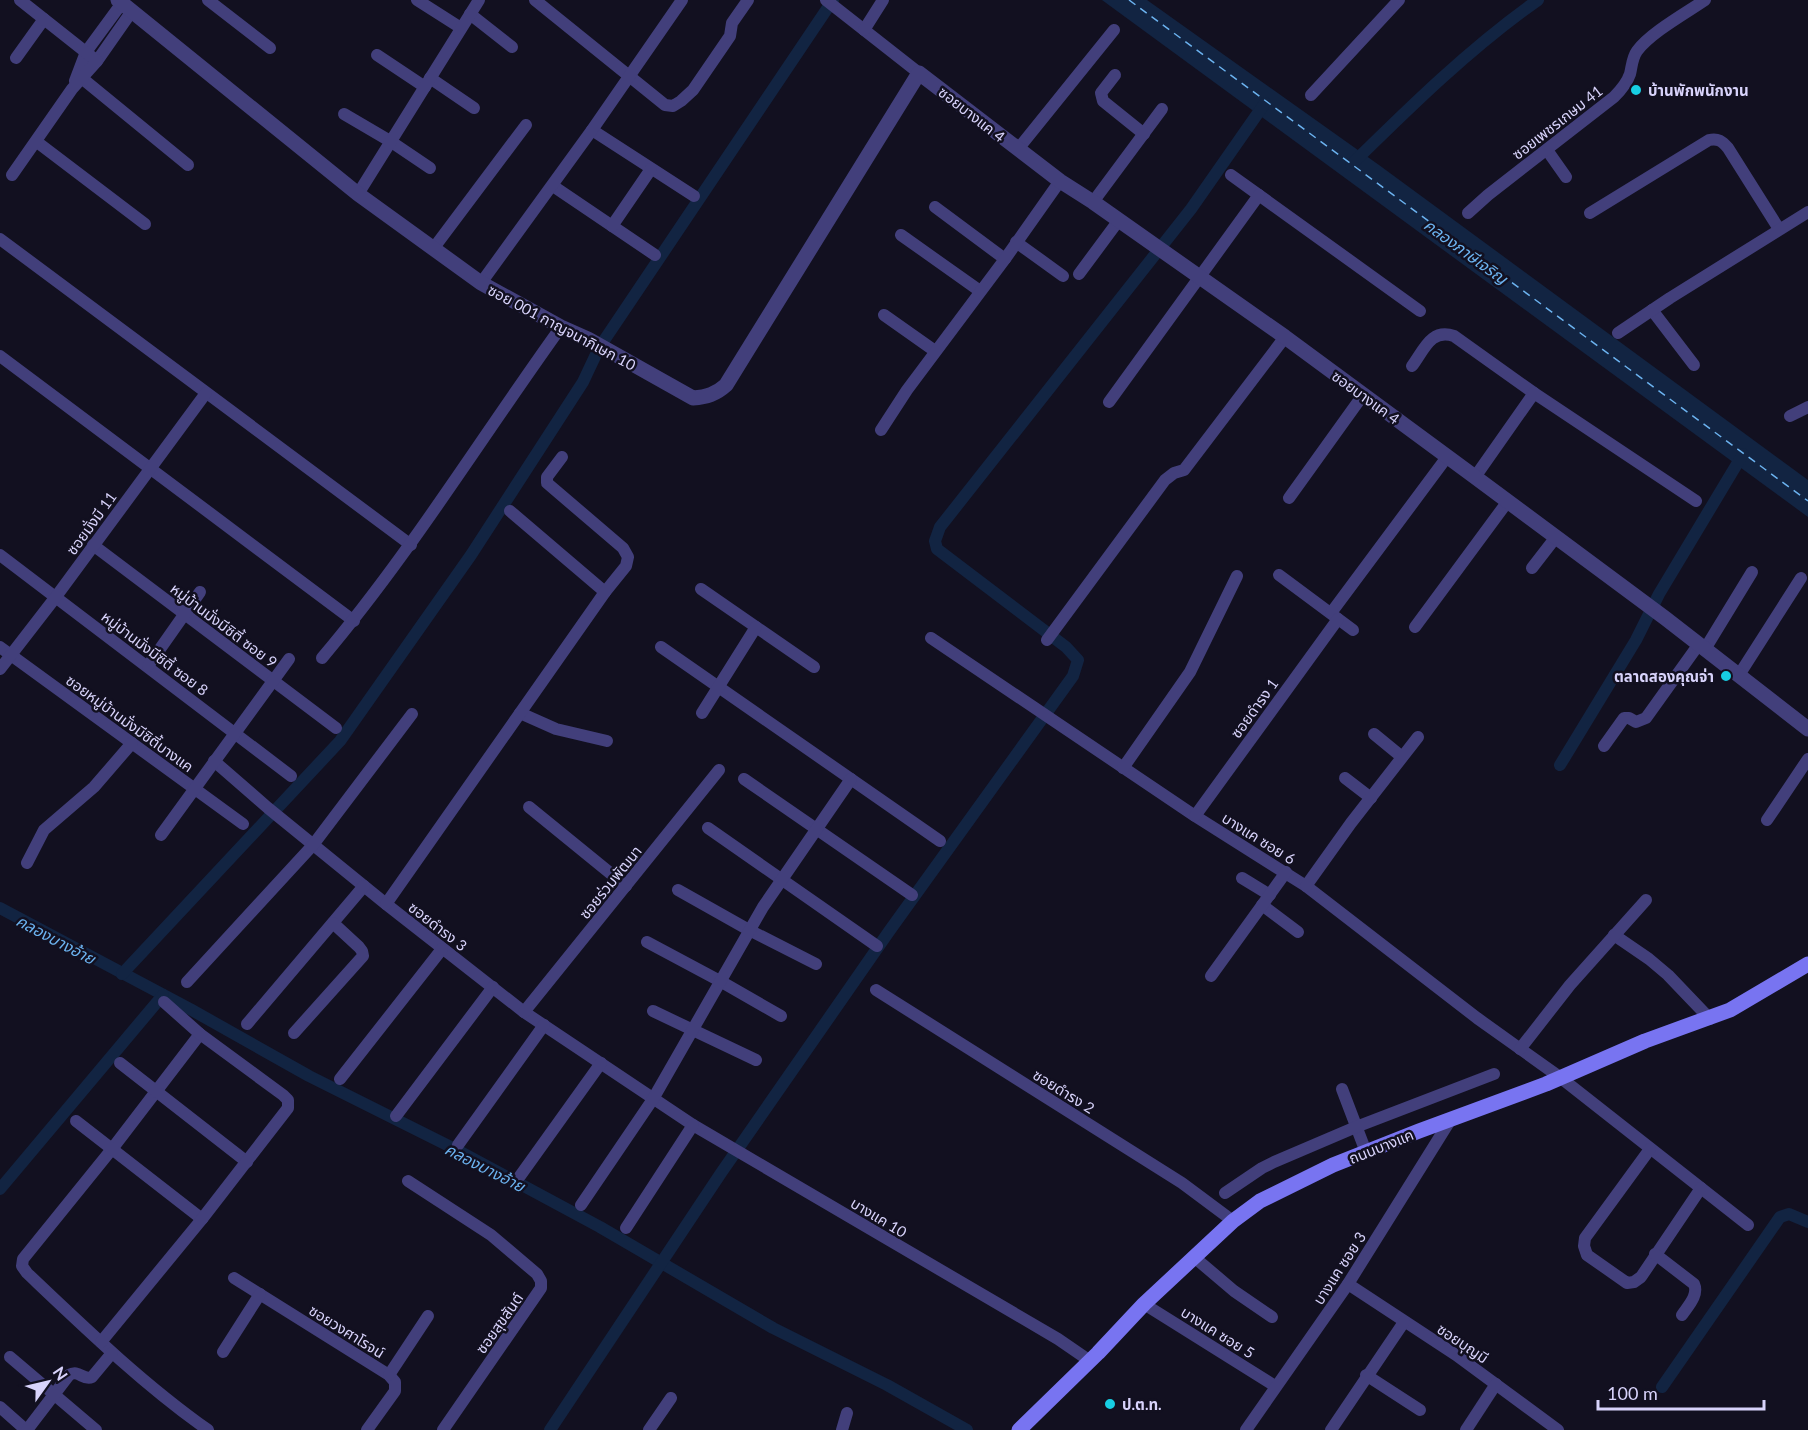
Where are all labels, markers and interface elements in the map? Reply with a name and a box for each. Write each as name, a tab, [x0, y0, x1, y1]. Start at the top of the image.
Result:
street label: ซอยเพชรเกษม 41	[1508, 81, 1606, 163]
place label: บ้านพักพนักงาน	[1648, 81, 1749, 99]
street label: ซอยบางแค 4	[935, 83, 1009, 146]
marker: บ้านพักพนักงาน	[1629, 83, 1643, 97]
water label: คลองภาษีเจริญ	[1421, 214, 1512, 288]
street label: ซอย 001 กาญจนาภิเษก 10	[485, 280, 639, 374]
street label: ซอยบางแค 4	[1329, 366, 1404, 428]
street label: ซอยมั่งมี 11	[62, 488, 120, 558]
street label: หมู่บ้านมั่งมีซิตี้ ซอย 9	[166, 578, 282, 672]
street label: หมู่บ้านมั่งมีซิตี้ ซอย 8	[97, 606, 213, 700]
place label: ตลาดสองคุณจ่า	[1614, 667, 1714, 686]
marker: ตลาดสองคุณจ่า	[1719, 669, 1733, 683]
street label: ซอยหมู่บ้านมั่งมีซิตี้บางแค	[62, 670, 198, 776]
street label: ซอยดำรง 1	[1226, 675, 1282, 741]
street label: บางแค ซอย 6	[1219, 808, 1299, 868]
street label: ซอยร่วมพัฒนา	[575, 842, 645, 922]
street label: ซอยดำรง 3	[405, 898, 471, 954]
water label: คลองบางอ้าย	[13, 910, 100, 968]
street label: ซอยดำรง 2	[1030, 1065, 1098, 1117]
street label: ถนนบางแค	[1346, 1125, 1416, 1167]
water label: คลองบางอ้าย	[442, 1139, 529, 1196]
street label: บางแค 10	[848, 1193, 910, 1241]
street label: บางแค ซอย 3	[1309, 1228, 1369, 1308]
street label: ซอยสุขสันต์	[472, 1289, 527, 1357]
street label: ซอยวงศาโรจน์	[306, 1301, 388, 1361]
street label: บางแค ซอย 5	[1178, 1302, 1258, 1362]
street label: ซอยบุญมี	[1433, 1319, 1492, 1367]
north arrow	[18, 1352, 78, 1412]
text: N	[50, 1363, 72, 1384]
scale bar	[1598, 1373, 1764, 1411]
text: 100 m	[1607, 1382, 1658, 1404]
place label: ป.ต.ท.	[1122, 1395, 1162, 1413]
marker: ป.ต.ท.	[1103, 1397, 1117, 1411]

